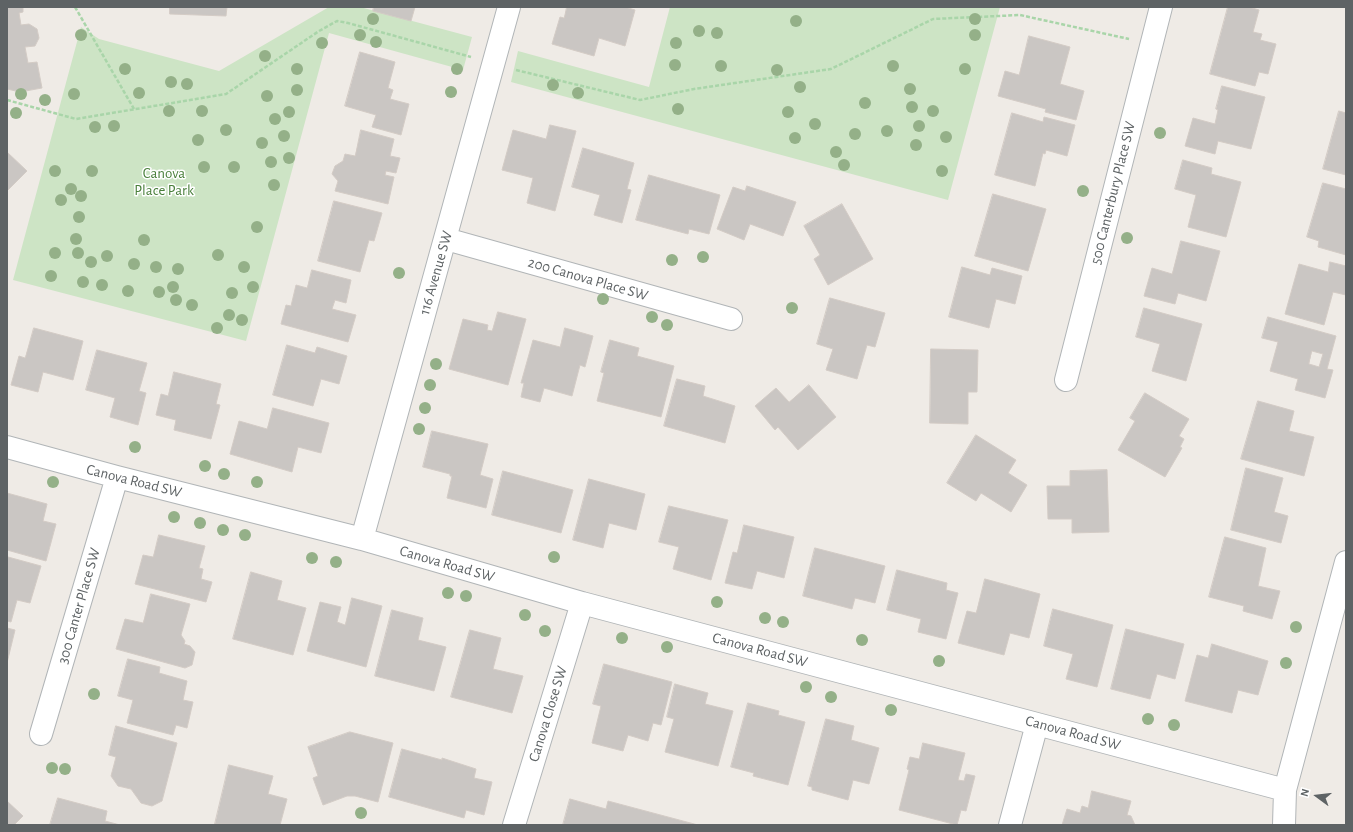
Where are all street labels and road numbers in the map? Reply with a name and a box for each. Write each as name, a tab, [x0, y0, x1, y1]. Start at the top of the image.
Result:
street label: 500 Canterbury Place SW	[1087, 120, 1139, 266]
street label: 116 Avenue SW	[415, 229, 457, 317]
street label: 200 Canova Place SW	[526, 253, 650, 305]
street label: Canova Road SW	[84, 460, 184, 502]
street label: Canova Road SW	[398, 542, 496, 586]
street label: 300 Canter Place SW	[54, 546, 104, 666]
street label: Canova Road SW	[710, 629, 810, 671]
street label: Canova Close SW	[525, 664, 571, 764]
street label: Canova Road SW	[1023, 712, 1123, 754]

